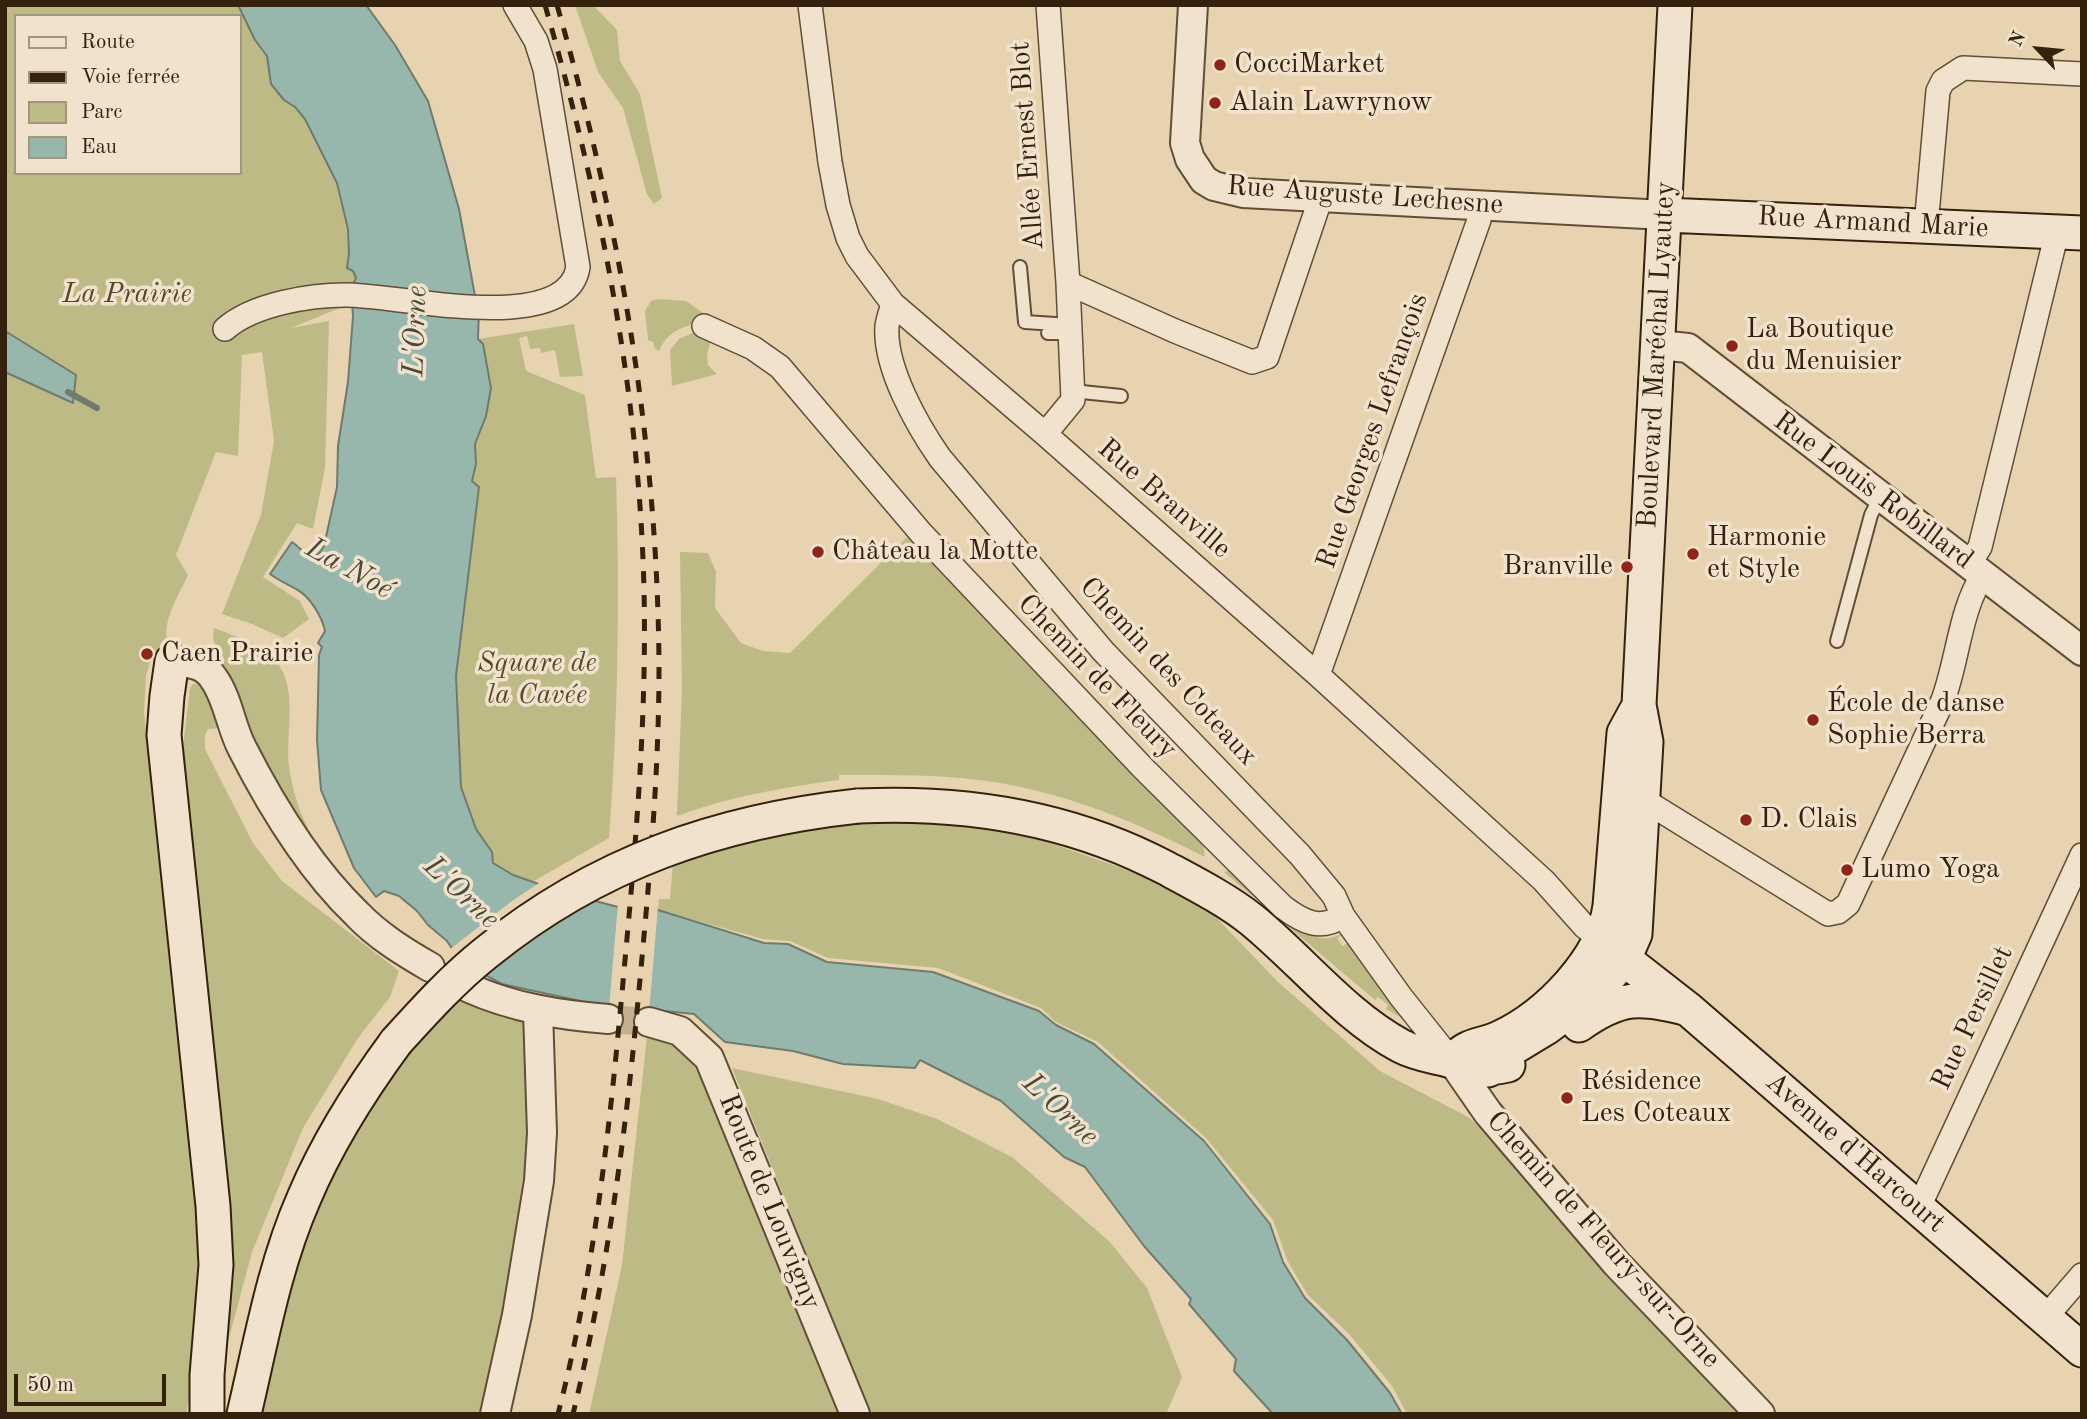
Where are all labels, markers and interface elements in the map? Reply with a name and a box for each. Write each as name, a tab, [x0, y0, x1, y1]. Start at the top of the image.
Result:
legend	[14, 14, 242, 175]
north arrow	[2003, 14, 2073, 84]
text: N	[2007, 29, 2030, 50]
text: Route	[81, 32, 135, 53]
street label: Allée Ernest Blot	[1004, 40, 1052, 252]
place label: CocciMarket	[1234, 48, 1385, 82]
marker: CocciMarket	[1212, 57, 1228, 73]
text: Voie ferrée	[81, 67, 180, 88]
place label: Alain Lawrynow	[1229, 86, 1433, 120]
marker: Alain Lawrynow	[1207, 95, 1223, 111]
text: Parc	[81, 102, 123, 123]
text: Eau	[81, 137, 117, 158]
street label: Rue Auguste Lechesne	[1226, 170, 1504, 222]
street label: Boulevard Maréchal Lyautey	[1631, 181, 1683, 529]
street label: Rue Armand Marie	[1757, 200, 1989, 246]
park label: La Prairie	[62, 278, 192, 312]
water label: L'Orne	[396, 285, 436, 377]
street label: Rue Georges Lefrançois	[1310, 289, 1436, 573]
place label: La Boutique du Menuisier	[1746, 313, 1901, 379]
marker: La Boutique du Menuisier	[1724, 338, 1740, 354]
street label: Rue Louis Robillard	[1766, 405, 1980, 577]
street label: Rue Branville	[1090, 432, 1238, 566]
place label: Harmonie et Style	[1707, 521, 1826, 587]
water label: La Noé	[299, 530, 399, 608]
place label: Château la Motte	[832, 535, 1038, 569]
marker: Château la Motte	[810, 544, 826, 560]
marker: Harmonie et Style	[1685, 546, 1701, 562]
place label: Branville	[1503, 550, 1613, 584]
marker: Branville	[1619, 559, 1635, 575]
street label: Chemin des Coteaux	[1072, 571, 1264, 773]
street label: Chemin de Fleury	[1010, 588, 1184, 766]
place label: Caen Prairie	[161, 637, 313, 671]
marker: Caen Prairie	[139, 646, 155, 662]
park label: Square de la Cavée	[477, 647, 597, 713]
place label: École de danse Sophie Berra	[1827, 687, 2005, 753]
marker: École de danse Sophie Berra	[1805, 712, 1821, 728]
place label: D. Clais	[1760, 803, 1857, 837]
marker: D. Clais	[1738, 812, 1754, 828]
water label: L'Orne	[415, 849, 507, 937]
place label: Lumo Yoga	[1861, 853, 2000, 887]
marker: Lumo Yoga	[1839, 862, 1855, 878]
street label: Rue Persillet	[1925, 941, 2021, 1095]
place label: Résidence Les Coteaux	[1581, 1065, 1731, 1131]
water label: L'Orne	[1014, 1066, 1106, 1154]
street label: Avenue d'Harcourt	[1758, 1066, 1952, 1240]
street label: Route de Louvigny	[710, 1089, 828, 1315]
marker: Résidence Les Coteaux	[1559, 1090, 1575, 1106]
street label: Chemin de Fleury-sur-Orne	[1479, 1105, 1727, 1375]
scale bar	[18, 1360, 170, 1404]
text: 50 m	[27, 1375, 74, 1396]

